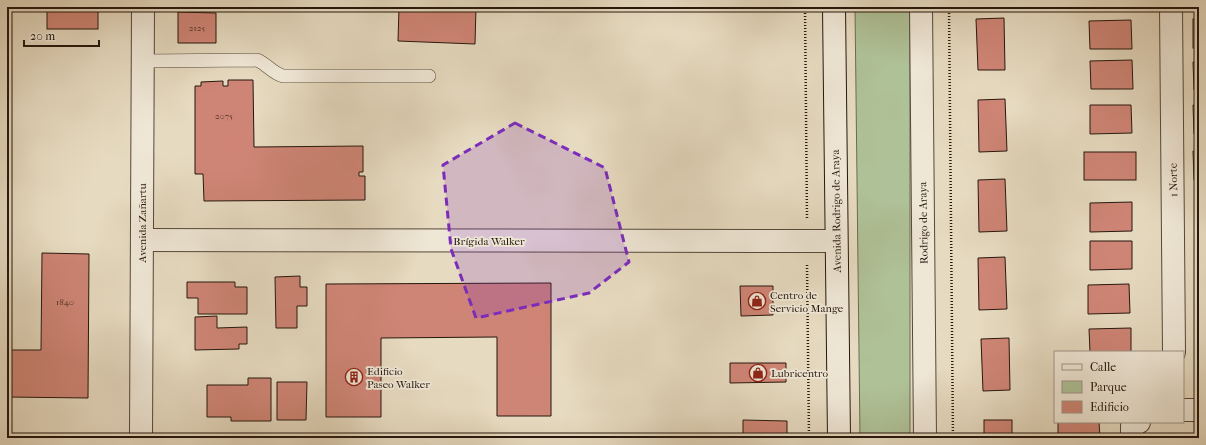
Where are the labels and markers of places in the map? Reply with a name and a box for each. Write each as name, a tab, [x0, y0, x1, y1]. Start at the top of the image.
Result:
place label: Centro de Servicio Mange	[770, 289, 844, 315]
shop icon: Centro de Servicio Mange	[747, 291, 767, 311]
shop icon: Lubricentro	[748, 363, 768, 383]
place label: Edificio Paseo Walker	[367, 365, 430, 391]
building icon: Edificio Paseo Walker	[344, 367, 364, 387]
place label: Lubricentro	[771, 367, 828, 380]

